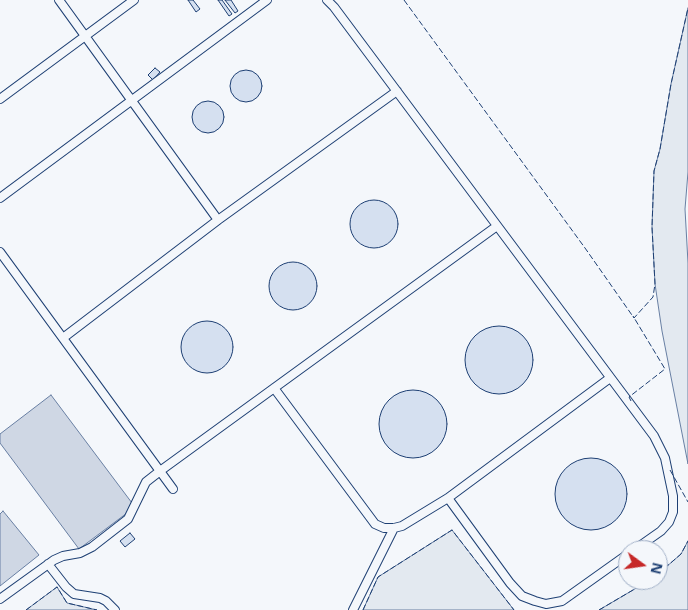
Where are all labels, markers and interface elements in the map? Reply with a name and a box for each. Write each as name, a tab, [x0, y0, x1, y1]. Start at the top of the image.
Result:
north arrow	[618, 540, 668, 590]
text: N	[646, 561, 668, 576]

